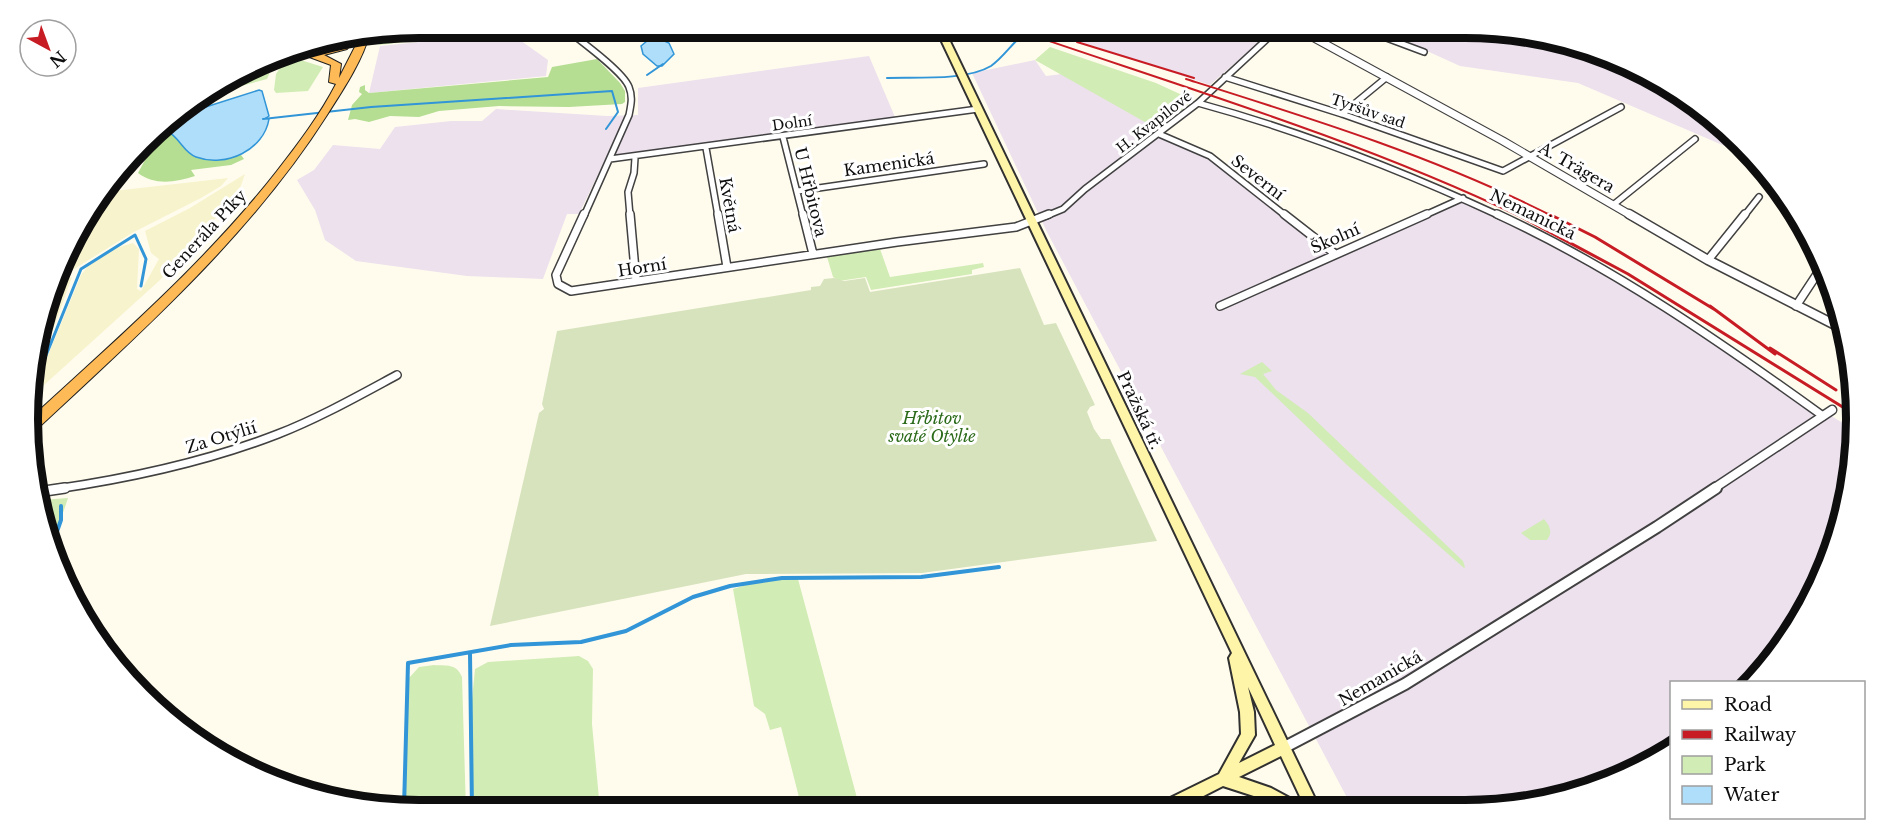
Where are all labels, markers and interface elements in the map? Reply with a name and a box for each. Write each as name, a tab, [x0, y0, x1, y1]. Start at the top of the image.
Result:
north arrow	[18, 18, 78, 78]
text: N	[46, 47, 70, 72]
street label: H. Kvapilové	[1113, 87, 1195, 157]
street label: Tyršův sad	[1329, 90, 1408, 132]
street label: Dolní	[771, 111, 814, 135]
street label: A. Trägera	[1535, 137, 1619, 197]
street label: U Hřbitova	[790, 145, 832, 239]
street label: Kamenická	[842, 148, 936, 180]
street label: Severní	[1227, 150, 1289, 204]
street label: Květná	[715, 176, 745, 234]
street label: Generála Píky	[158, 185, 251, 283]
street label: Nemanická	[1487, 185, 1579, 243]
street label: Školní	[1307, 218, 1363, 258]
street label: Horní	[616, 253, 668, 281]
street label: Pražská tř.	[1113, 368, 1167, 452]
park label: Hřbitov svaté Otýlie	[888, 408, 976, 446]
street label: Za Otýlií	[183, 417, 259, 457]
street label: Nemanická	[1335, 646, 1425, 710]
legend	[1670, 681, 1865, 819]
text: Road	[1724, 694, 1772, 716]
text: Railway	[1724, 724, 1797, 746]
text: Park	[1724, 754, 1766, 776]
text: Water	[1723, 784, 1780, 806]

